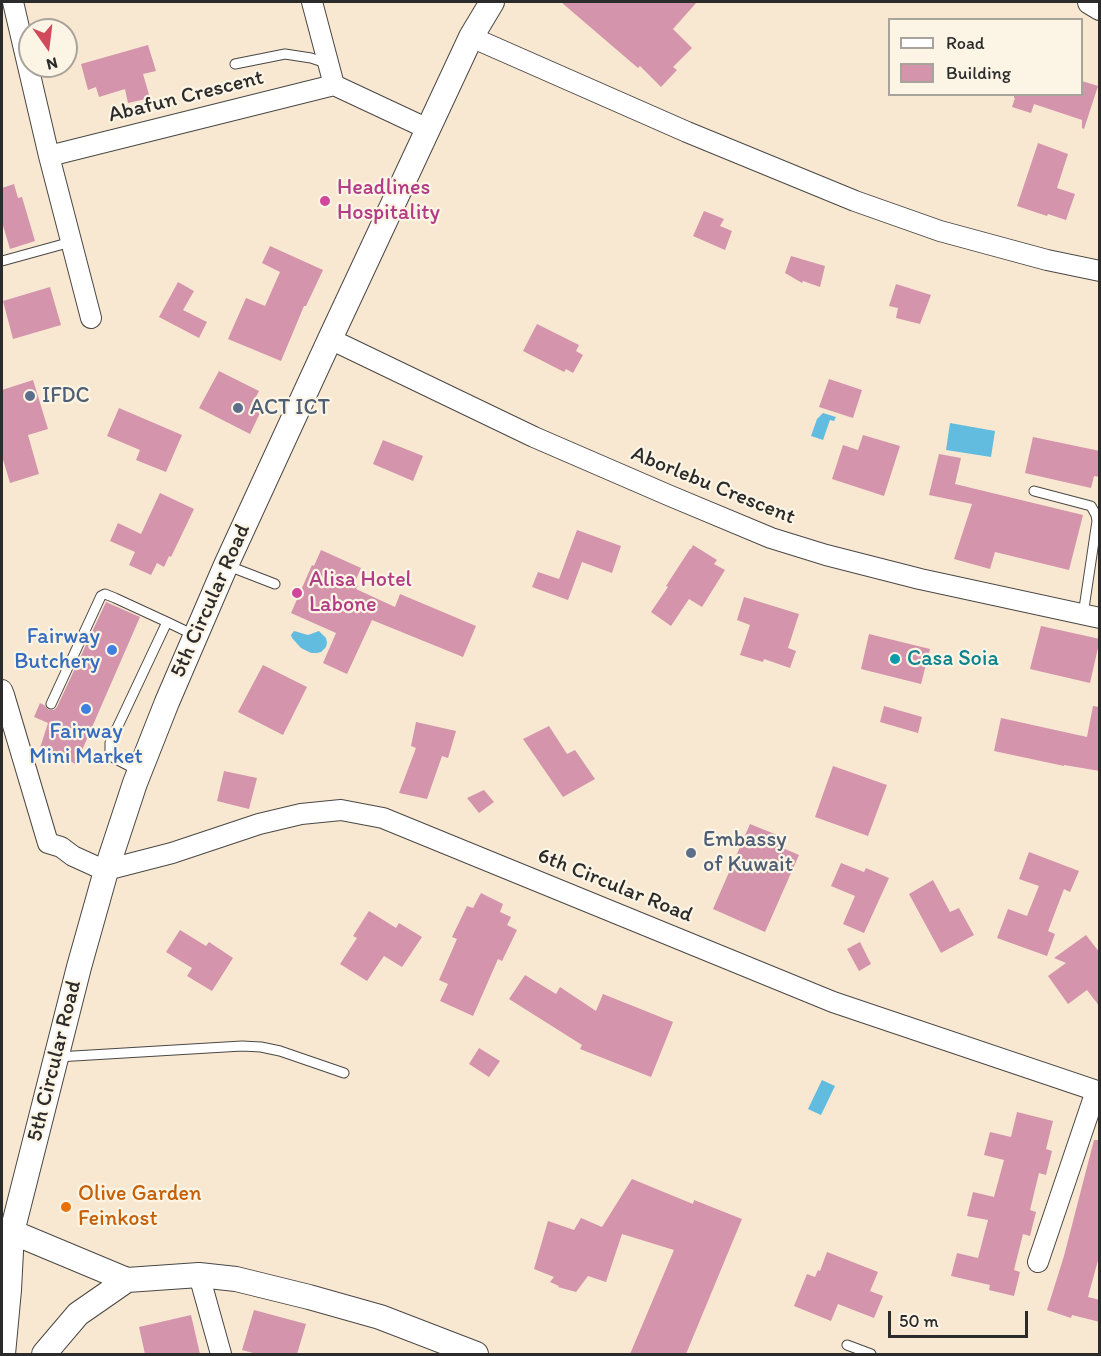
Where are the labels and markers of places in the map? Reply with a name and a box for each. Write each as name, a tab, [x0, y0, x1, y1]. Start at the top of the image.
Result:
place label: Headlines Hospitality	[337, 175, 440, 226]
marker: Headlines Hospitality	[318, 194, 332, 208]
place label: IFDC	[42, 383, 90, 409]
marker: IFDC	[23, 389, 37, 403]
place label: ACT ICT	[250, 395, 330, 421]
marker: ACT ICT	[231, 401, 245, 415]
place label: Alisa Hotel Labone	[309, 567, 412, 618]
marker: Alisa Hotel Labone	[290, 586, 304, 600]
place label: Fairway Butchery	[14, 624, 100, 676]
marker: Fairway Butchery	[105, 643, 119, 657]
place label: Casa Soia	[907, 646, 999, 672]
marker: Casa Soia	[888, 652, 902, 666]
marker: Fairway Mini Market	[79, 702, 93, 716]
place label: Fairway Mini Market	[29, 719, 143, 770]
place label: Embassy of Kuwait	[703, 827, 793, 878]
marker: Embassy of Kuwait	[684, 846, 698, 860]
place label: Olive Garden Feinkost	[78, 1181, 201, 1232]
marker: Olive Garden Feinkost	[59, 1200, 73, 1214]

